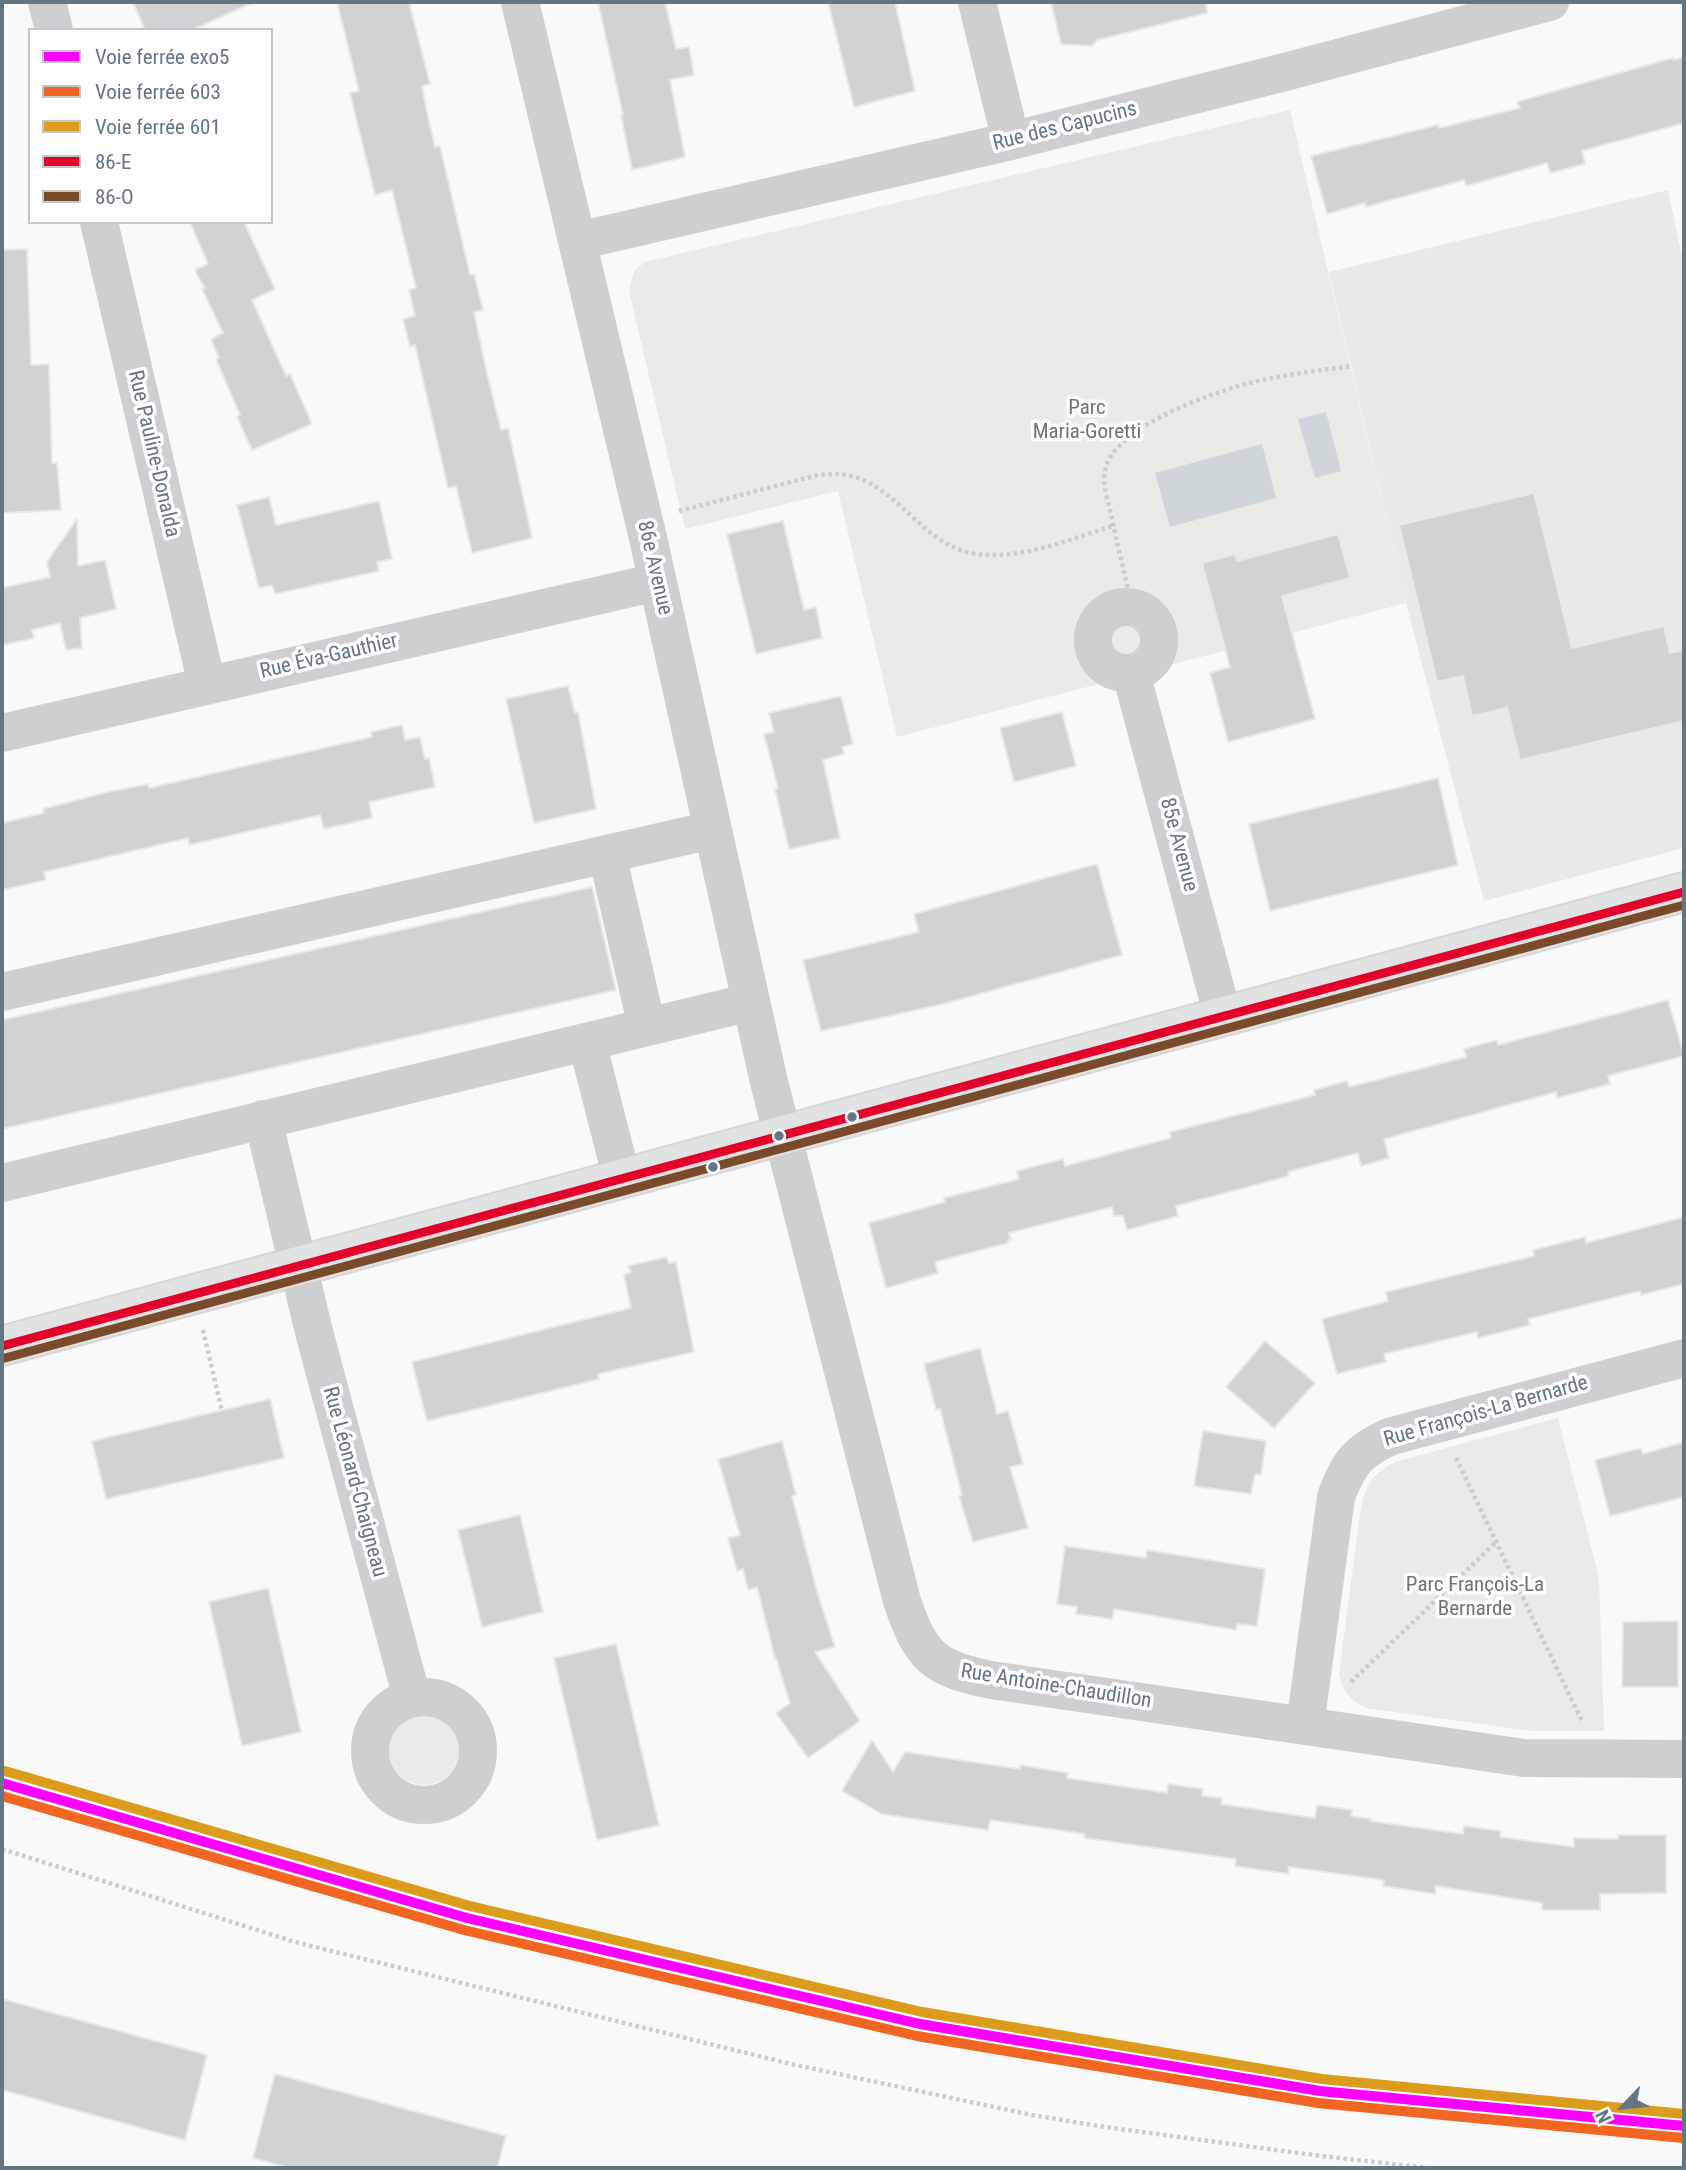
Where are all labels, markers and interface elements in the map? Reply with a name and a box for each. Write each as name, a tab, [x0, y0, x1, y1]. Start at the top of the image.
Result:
legend	[28, 28, 273, 224]
text: Voie ferrée exo5	[95, 45, 229, 69]
text: Voie ferrée 603	[95, 80, 221, 104]
street label: Rue des Capucins	[990, 97, 1140, 157]
text: Voie ferrée 601	[95, 115, 221, 139]
text: 86-E	[95, 150, 131, 174]
text: 86-O	[95, 185, 134, 209]
street label: Rue Pauline-Donalda	[122, 368, 184, 540]
park label: Parc Maria-Goretti	[1033, 396, 1141, 446]
street label: 86e Avenue	[631, 518, 677, 618]
street label: Rue Éva-Gauthier	[258, 629, 400, 685]
street label: 85e Avenue	[1153, 795, 1203, 895]
unlabelled marker	[845, 1110, 859, 1124]
unlabelled marker	[772, 1129, 786, 1143]
unlabelled marker	[706, 1160, 720, 1174]
street label: Rue François-La Bernarde	[1381, 1371, 1591, 1453]
street label: Rue Léonard-Chaigneau	[316, 1384, 392, 1580]
park label: Parc François-La Bernarde	[1406, 1573, 1544, 1623]
street label: Rue Antoine-Chaudillon	[959, 1659, 1153, 1715]
north arrow	[1588, 2072, 1658, 2142]
text: N	[1591, 2106, 1617, 2127]

